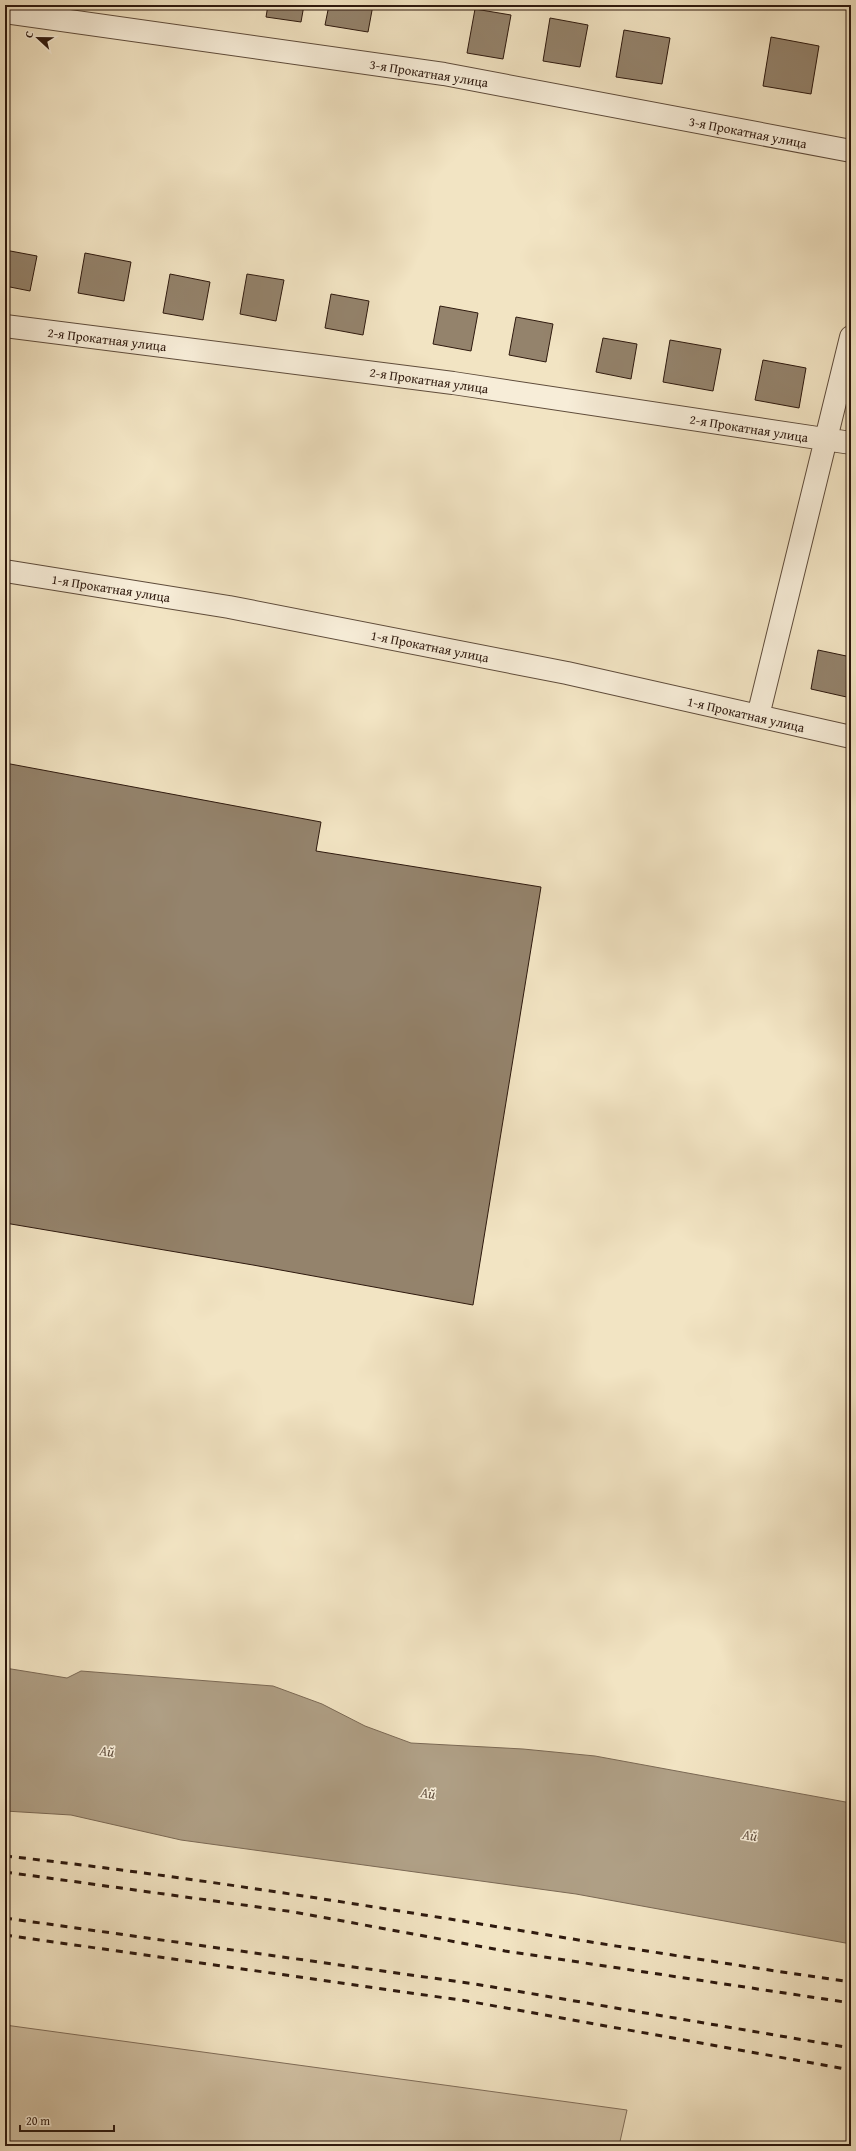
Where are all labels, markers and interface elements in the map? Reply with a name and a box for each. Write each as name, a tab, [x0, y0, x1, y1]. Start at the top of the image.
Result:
north arrow	[18, 18, 58, 58]
text: С	[20, 28, 37, 40]
street label: 3-я Прокатная улица	[368, 55, 490, 92]
street label: 3-я Прокатная улица	[687, 112, 809, 153]
street label: 2-я Прокатная улица	[46, 323, 168, 356]
street label: 2-я Прокатная улица	[368, 363, 490, 398]
street label: 2-я Прокатная улица	[688, 410, 810, 447]
street label: 1-я Прокатная улица	[50, 570, 172, 607]
street label: 1-я Прокатная улица	[369, 626, 491, 667]
street label: 1-я Прокатная улица	[685, 692, 807, 737]
water label: Ай	[97, 1740, 116, 1762]
water label: Ай	[418, 1782, 437, 1804]
water label: Ай	[740, 1824, 759, 1846]
scale bar	[20, 2107, 114, 2133]
text: 20 m	[26, 2112, 50, 2129]

